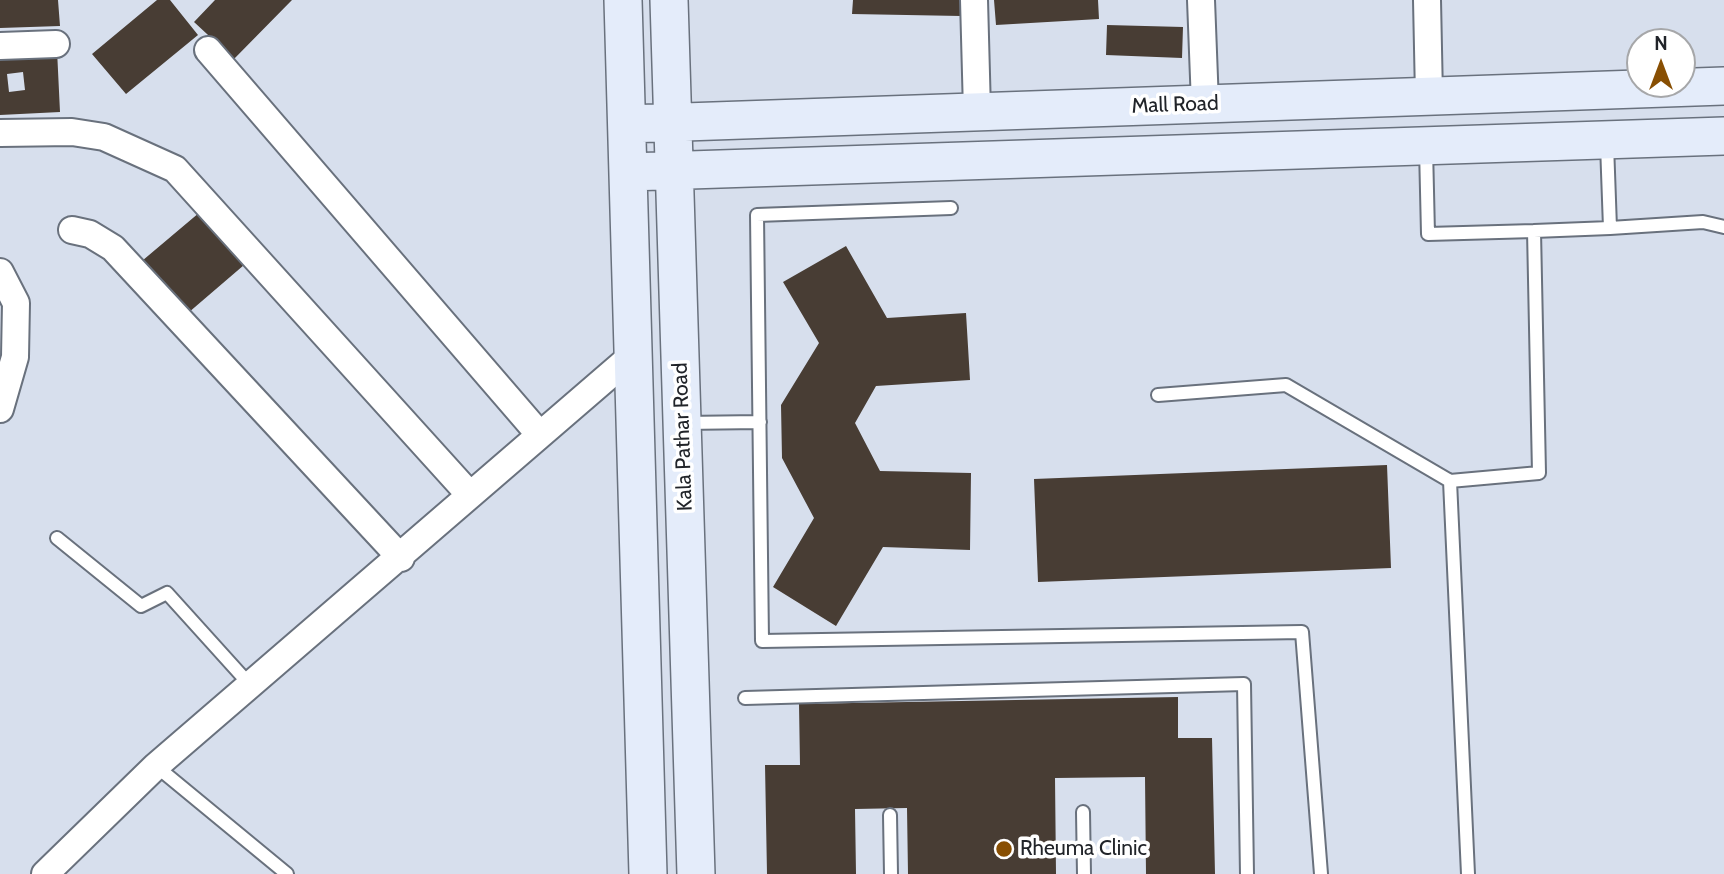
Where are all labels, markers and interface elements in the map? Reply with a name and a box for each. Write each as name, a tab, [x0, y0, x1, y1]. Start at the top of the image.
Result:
north arrow	[1626, 28, 1696, 98]
text: N	[1654, 32, 1668, 55]
street label: Mall Road	[1131, 91, 1219, 119]
street label: Kala Pathar Road	[668, 362, 698, 512]
place label: Rheuma Clinic	[1020, 836, 1147, 862]
marker: Rheuma Clinic	[994, 839, 1014, 859]

